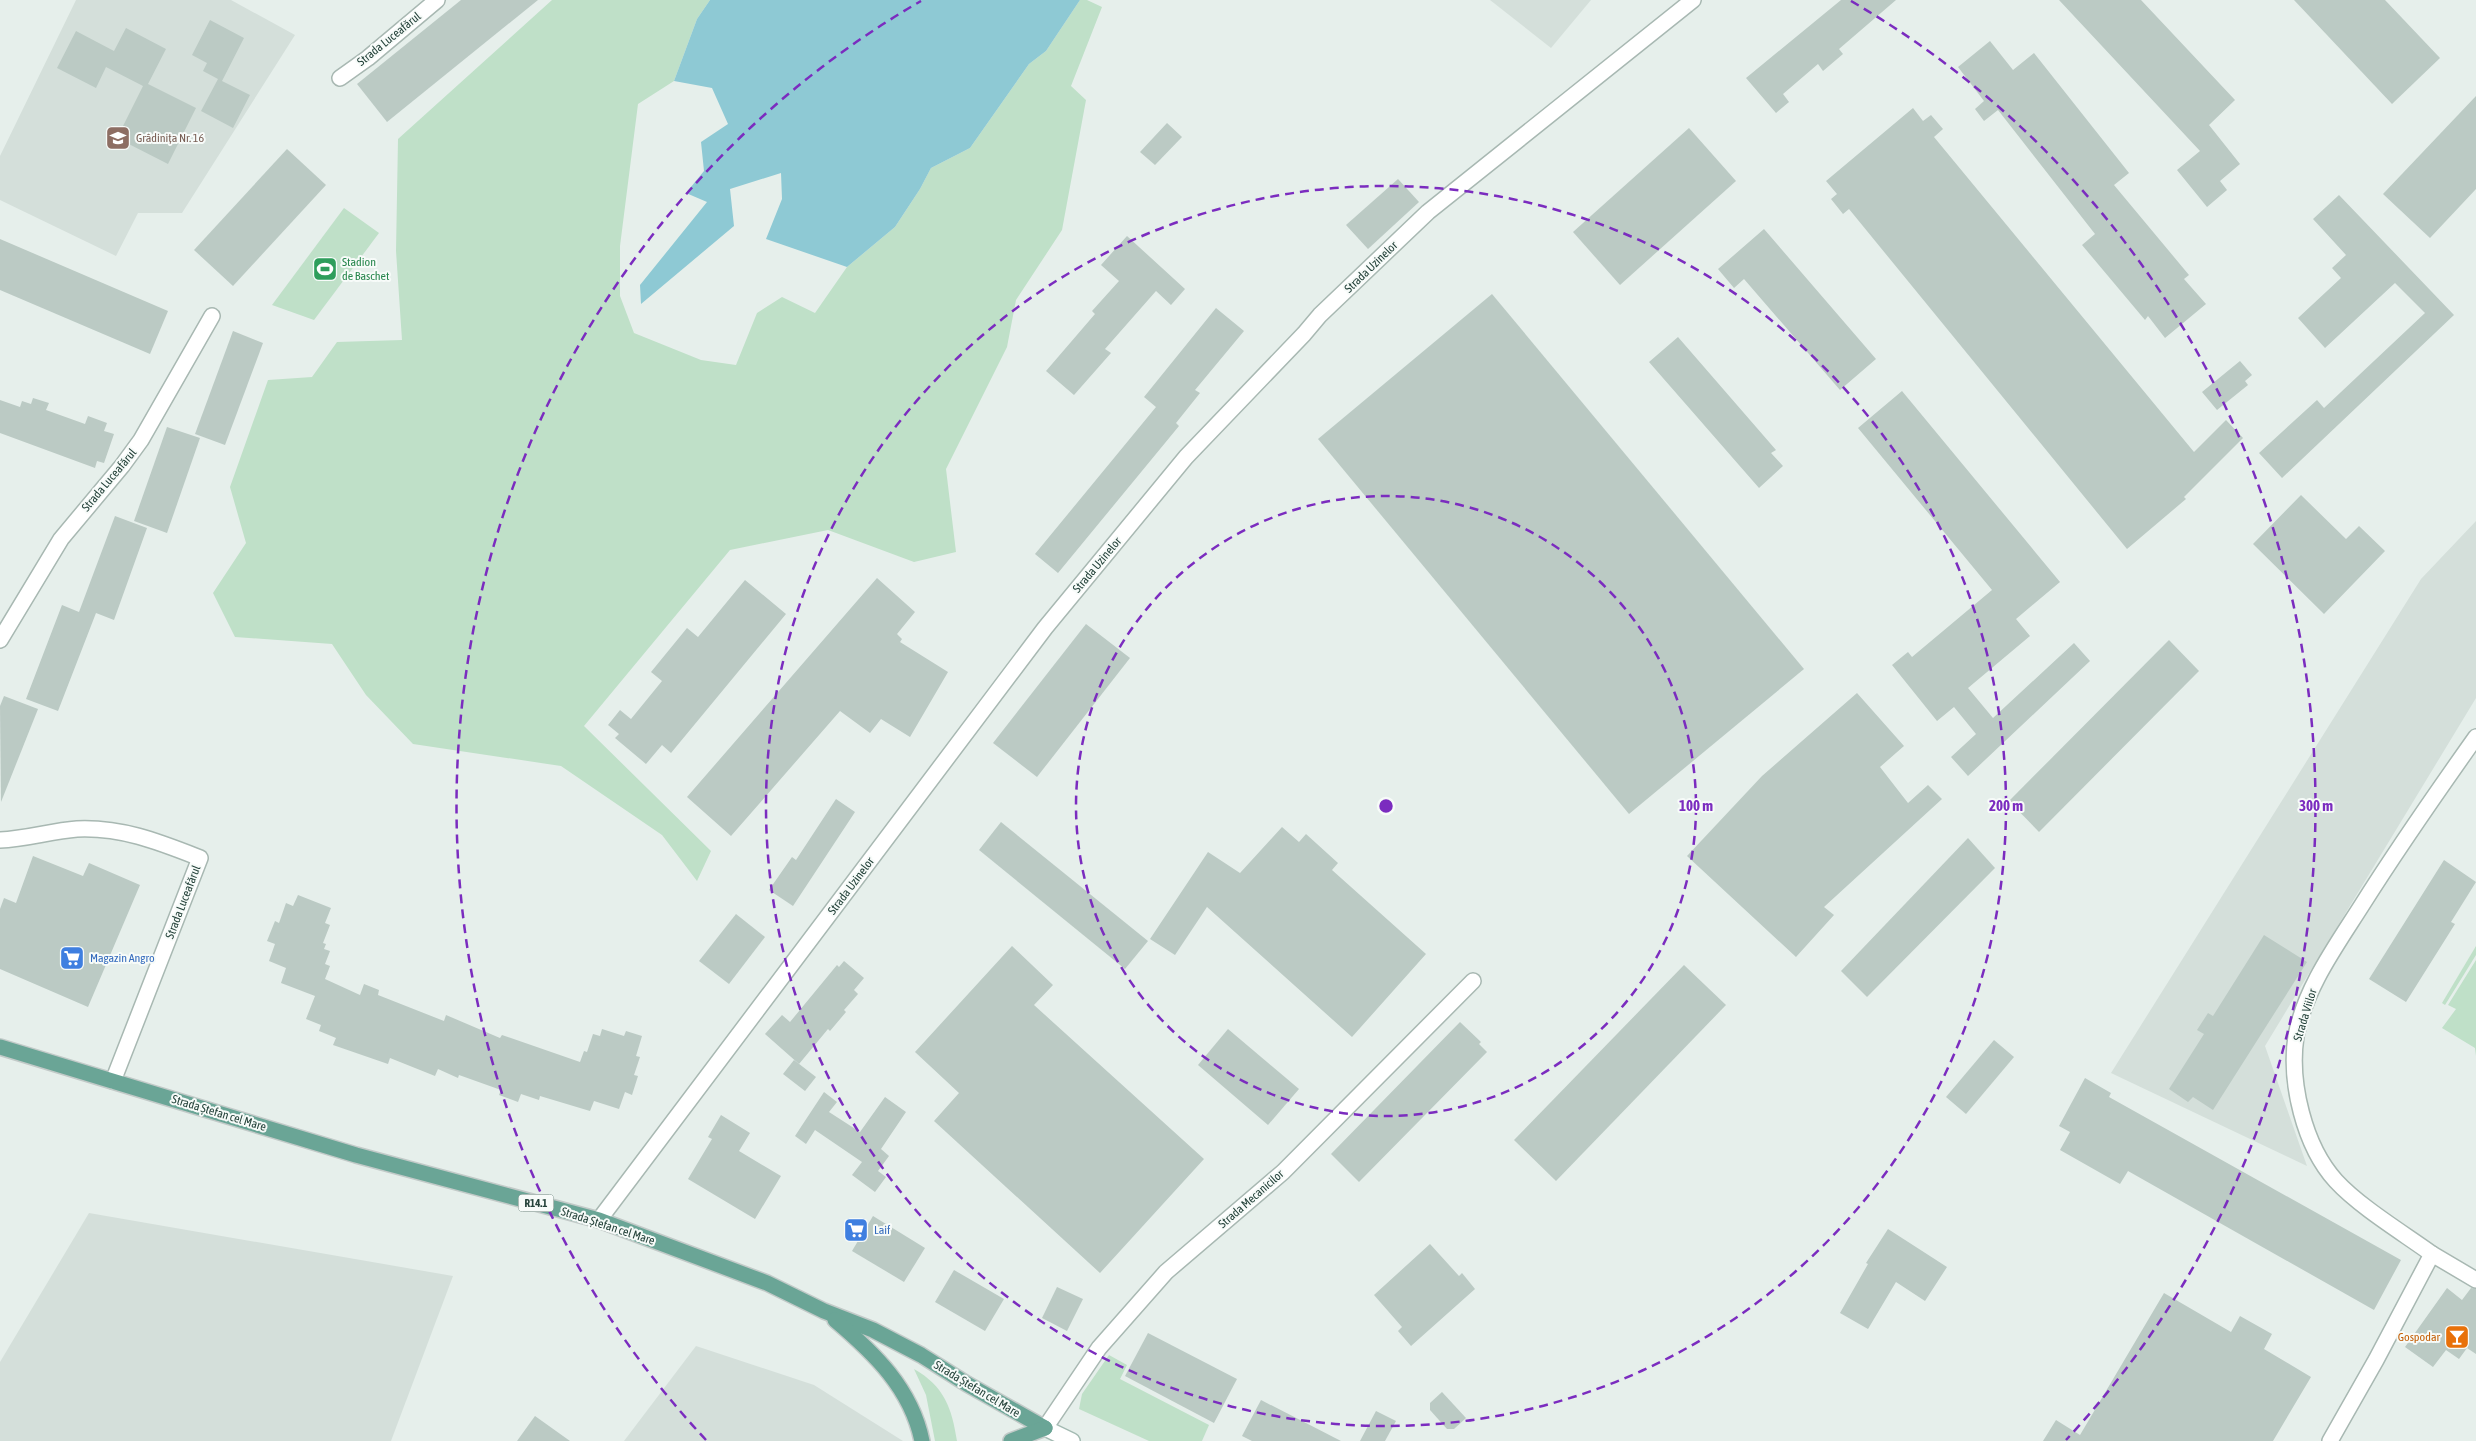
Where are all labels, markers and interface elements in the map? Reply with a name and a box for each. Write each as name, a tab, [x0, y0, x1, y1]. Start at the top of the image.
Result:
street label: Strada Luceafărul	[354, 9, 424, 69]
school or university icon: Grădinița Nr. 16	[105, 125, 131, 151]
place label: Grădinița Nr. 16	[136, 131, 205, 145]
street label: Strada Uzinelor	[1342, 238, 1401, 296]
place label: Stadion de Baschet	[342, 255, 390, 283]
sports icon: Stadion de Baschet	[312, 256, 338, 282]
street label: Strada Luceafărul	[79, 445, 140, 514]
street label: Strada Uzinelor	[1070, 534, 1124, 596]
centre of rings	[1377, 797, 1395, 815]
text: 100 m	[1679, 797, 1713, 814]
text: 200 m	[1989, 797, 2023, 814]
text: 300 m	[2299, 797, 2333, 814]
street label: Strada Uzinelor	[825, 854, 877, 917]
street label: Strada Luceafărul	[163, 863, 204, 941]
supermarket icon: Magazin Angro	[59, 945, 85, 971]
place label: Magazin Angro	[90, 951, 155, 965]
street label: Strada Viilor	[2290, 987, 2320, 1043]
street label: Strada Ștefan cel Mare	[170, 1092, 268, 1134]
street label: Strada Mecanicilor	[1216, 1167, 1287, 1231]
road number: R14.1	[518, 1194, 554, 1212]
street label: Strada Ștefan cel Mare	[559, 1204, 657, 1248]
supermarket icon: Laif	[843, 1217, 869, 1243]
place label: Laif	[874, 1223, 891, 1237]
bar icon: Gospodar	[2444, 1324, 2470, 1350]
place label: Gospodar	[2398, 1330, 2440, 1344]
street label: Strada Ștefan cel Mare	[931, 1358, 1023, 1420]

